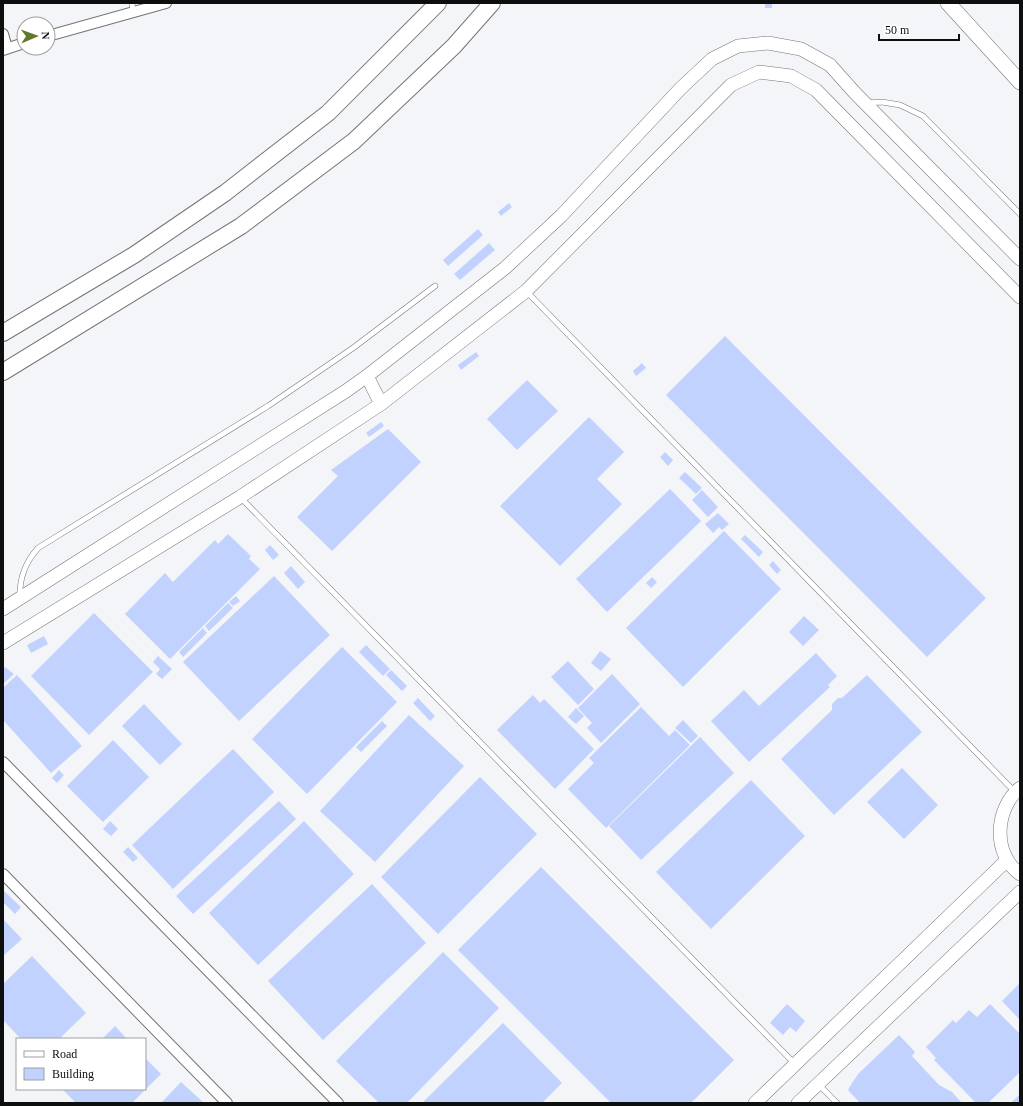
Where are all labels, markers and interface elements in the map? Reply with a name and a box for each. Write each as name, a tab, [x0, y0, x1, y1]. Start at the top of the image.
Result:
north arrow	[16, 16, 56, 56]
scale bar	[879, 16, 959, 42]
text: 50 m	[885, 23, 910, 37]
text: N	[40, 31, 52, 40]
legend	[16, 1038, 146, 1090]
text: Road	[52, 1047, 77, 1061]
text: Building	[52, 1067, 94, 1081]

